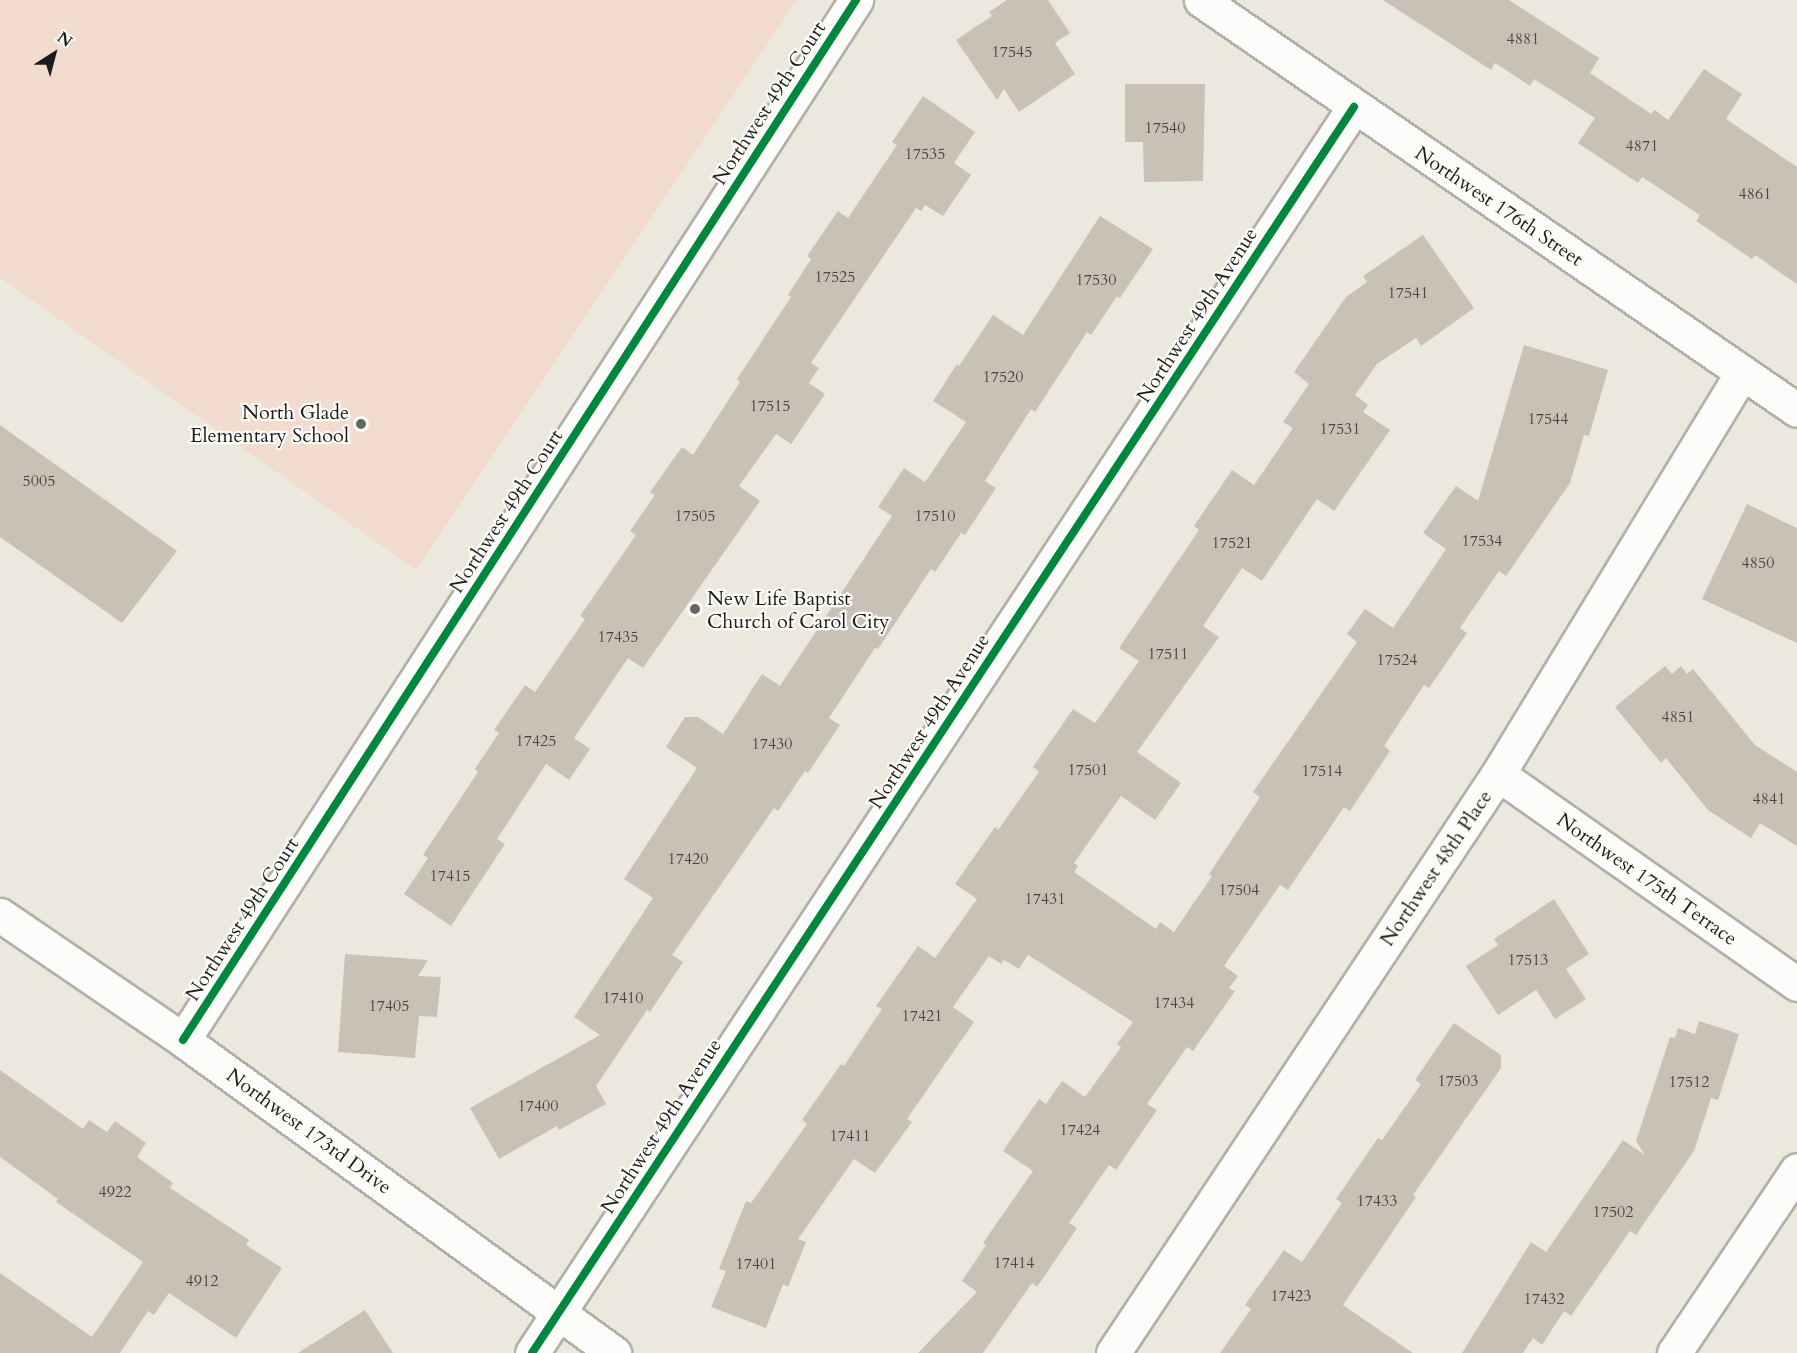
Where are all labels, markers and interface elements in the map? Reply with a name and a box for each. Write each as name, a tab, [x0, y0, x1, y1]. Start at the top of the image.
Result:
street label: Northwest 49th Court	[707, 17, 831, 189]
north arrow	[24, 24, 84, 84]
text: N	[52, 26, 77, 52]
house number: 4881	[1507, 29, 1539, 49]
house number: 17545	[992, 42, 1032, 62]
house number: 17540	[1145, 118, 1185, 138]
house number: 4871	[1626, 136, 1658, 156]
street label: Northwest 176th Street	[1410, 141, 1588, 271]
house number: 17535	[905, 144, 945, 164]
house number: 4861	[1739, 184, 1771, 204]
street label: Northwest 49th Avenue	[1131, 223, 1263, 407]
house number: 17525	[815, 267, 855, 287]
house number: 17530	[1076, 270, 1116, 290]
house number: 17541	[1388, 283, 1428, 303]
house number: 17520	[983, 367, 1023, 387]
house number: 17515	[750, 396, 790, 416]
place label: North Glade Elementary School	[190, 400, 349, 447]
house number: 17544	[1528, 409, 1568, 429]
marker: North Glade Elementary School	[354, 417, 368, 431]
house number: 17531	[1320, 419, 1360, 439]
street label: Northwest 49th Court	[444, 425, 568, 597]
house number: 5005	[23, 471, 55, 491]
house number: 17505	[675, 506, 715, 526]
house number: 17510	[915, 506, 955, 526]
house number: 17534	[1462, 531, 1502, 551]
house number: 17521	[1212, 533, 1252, 553]
house number: 4850	[1742, 553, 1774, 573]
place label: New Life Baptist Church of Carol City	[707, 586, 890, 633]
marker: New Life Baptist Church of Carol City	[688, 602, 702, 616]
house number: 17435	[598, 627, 638, 647]
street label: Northwest 49th Avenue	[863, 629, 995, 813]
house number: 17511	[1148, 644, 1188, 664]
house number: 17524	[1377, 650, 1417, 670]
house number: 4851	[1662, 707, 1694, 727]
house number: 17425	[516, 731, 556, 751]
house number: 17430	[752, 734, 792, 754]
house number: 17501	[1068, 760, 1108, 780]
house number: 17514	[1302, 761, 1342, 781]
street label: Northwest 48th Place	[1375, 785, 1497, 951]
house number: 4841	[1753, 789, 1785, 809]
street label: Northwest 175th Terrace	[1552, 808, 1742, 950]
street label: Northwest 49th Court	[180, 833, 304, 1005]
house number: 17420	[668, 849, 708, 869]
house number: 17415	[430, 866, 470, 886]
house number: 17504	[1219, 880, 1259, 900]
house number: 17431	[1025, 889, 1065, 909]
house number: 17513	[1508, 950, 1548, 970]
house number: 17410	[603, 988, 643, 1008]
house number: 17434	[1154, 993, 1194, 1013]
house number: 17405	[369, 996, 409, 1016]
house number: 17421	[902, 1006, 942, 1026]
street label: Northwest 49th Avenue	[595, 1034, 727, 1218]
street label: Northwest 173rd Drive	[222, 1063, 396, 1199]
house number: 17503	[1438, 1071, 1478, 1091]
house number: 17512	[1669, 1072, 1709, 1092]
house number: 17400	[518, 1096, 558, 1116]
house number: 17424	[1060, 1120, 1100, 1140]
house number: 17411	[830, 1126, 870, 1146]
house number: 4922	[99, 1182, 131, 1202]
house number: 17433	[1357, 1191, 1397, 1211]
house number: 17502	[1593, 1202, 1633, 1222]
house number: 17414	[994, 1253, 1034, 1273]
house number: 17401	[736, 1254, 776, 1274]
house number: 4912	[186, 1271, 218, 1291]
house number: 17423	[1271, 1286, 1311, 1306]
house number: 17432	[1524, 1289, 1564, 1309]

